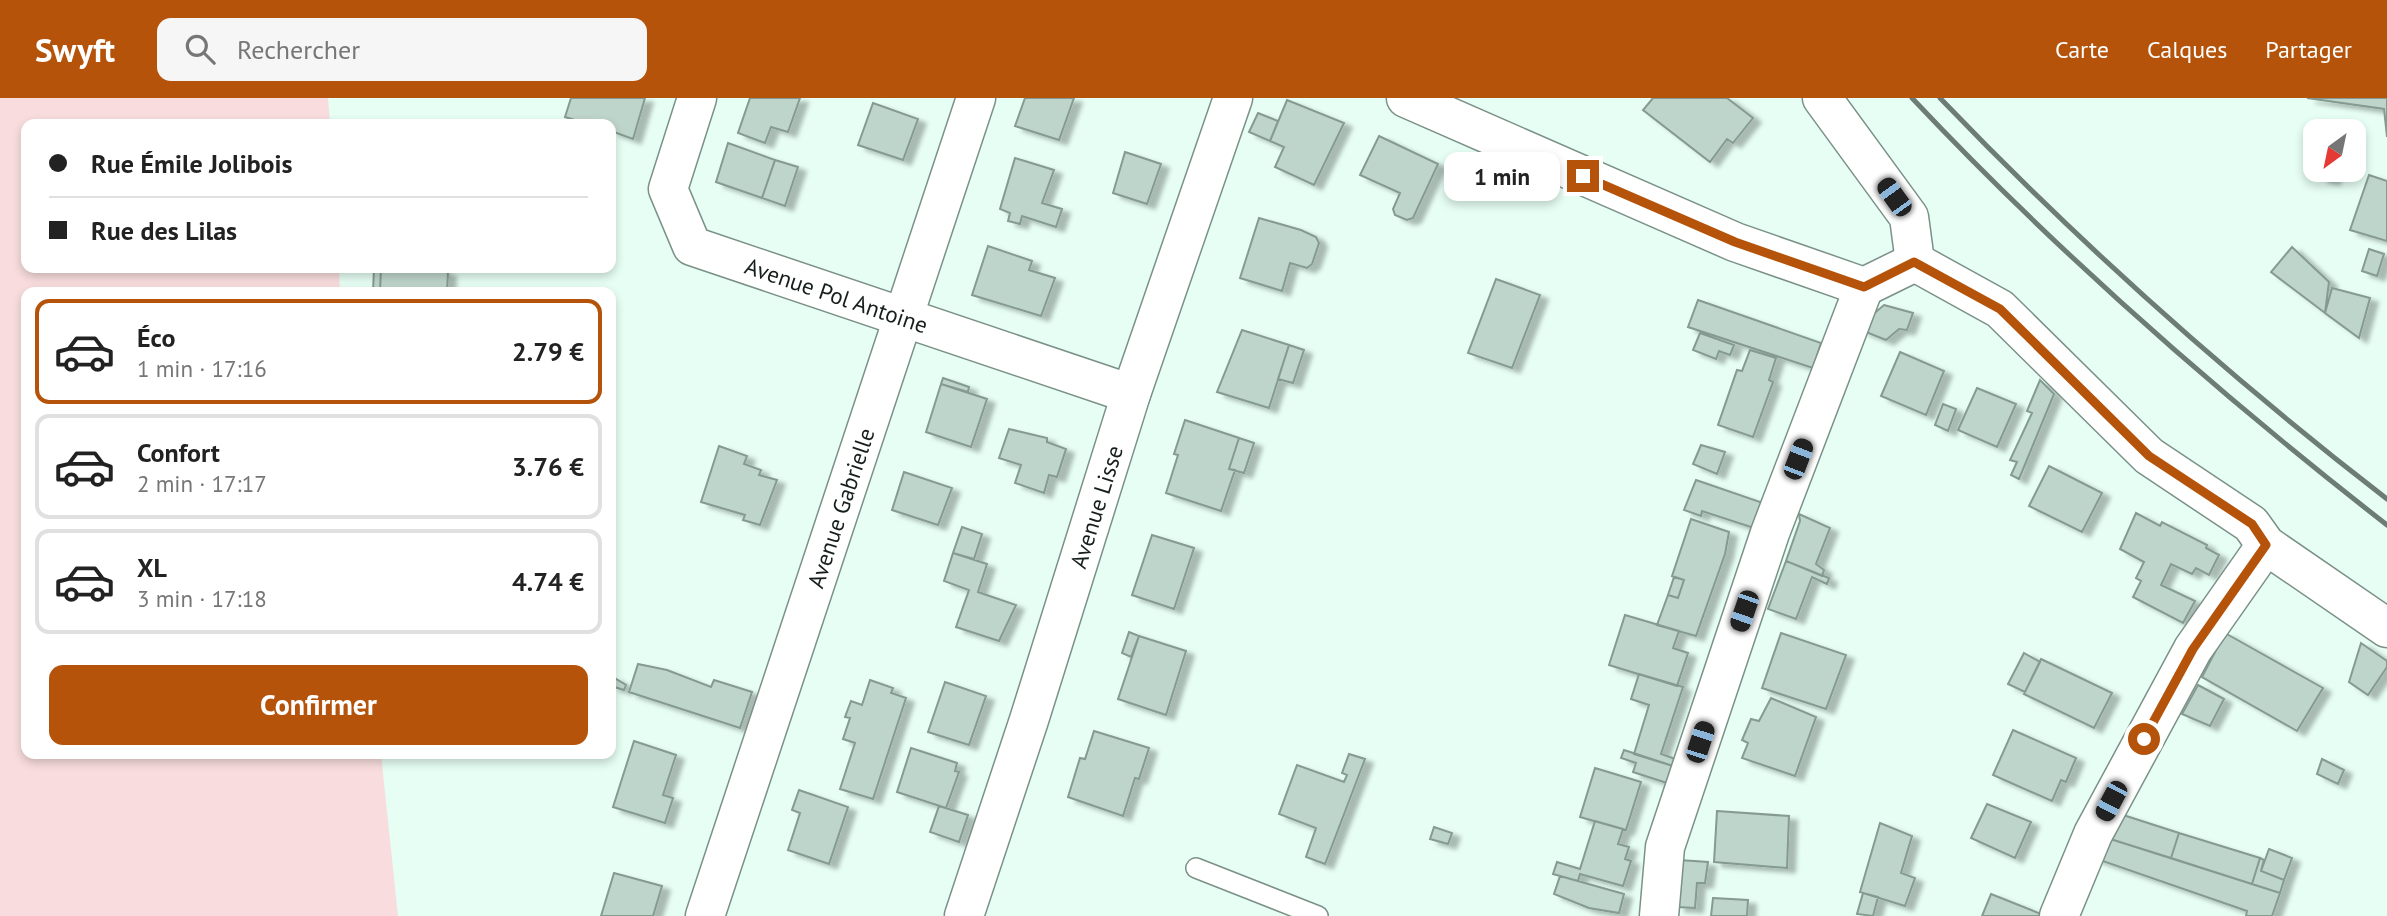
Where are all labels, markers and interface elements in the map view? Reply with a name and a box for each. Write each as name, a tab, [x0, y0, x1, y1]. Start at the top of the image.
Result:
search box	[157, 18, 647, 81]
text: Swyft	[35, 28, 115, 71]
icon: search	[181, 30, 219, 68]
text: Rechercher	[237, 33, 360, 66]
text: Carte	[2055, 34, 2109, 65]
text: Calques	[2147, 34, 2227, 65]
text: Partager	[2265, 34, 2352, 65]
north arrow	[2303, 119, 2366, 182]
map controls	[2303, 119, 2366, 182]
text: Rue Émile Jolibois	[91, 147, 293, 180]
callout: 1 min	[1443, 152, 1558, 200]
route end	[1567, 160, 1599, 192]
text: 1 min	[1474, 162, 1530, 191]
car	[1874, 174, 1915, 220]
text: Rue des Lilas	[91, 214, 237, 247]
street label: Avenue Pol Antoine	[742, 251, 932, 339]
icon: car	[53, 320, 116, 383]
text: Éco	[137, 321, 175, 354]
text: 2.79 €	[512, 335, 584, 368]
text: 1 min · 17:16	[137, 354, 267, 383]
street label: Avenue Gabrielle	[800, 424, 880, 592]
icon: car	[53, 435, 116, 498]
text: Confort	[137, 436, 220, 469]
car	[1781, 436, 1816, 482]
street label: Avenue Lisse	[1063, 442, 1129, 572]
text: 3.76 €	[512, 450, 584, 483]
text: 2 min · 17:17	[137, 469, 267, 498]
icon: car	[53, 550, 116, 613]
text: XL	[137, 551, 167, 584]
text: 4.74 €	[512, 565, 584, 598]
text: 3 min · 17:18	[137, 584, 267, 613]
car	[1728, 588, 1761, 634]
button: Confirmer	[49, 665, 588, 745]
car	[1684, 719, 1717, 765]
route start	[2128, 723, 2160, 755]
car	[2092, 778, 2131, 824]

